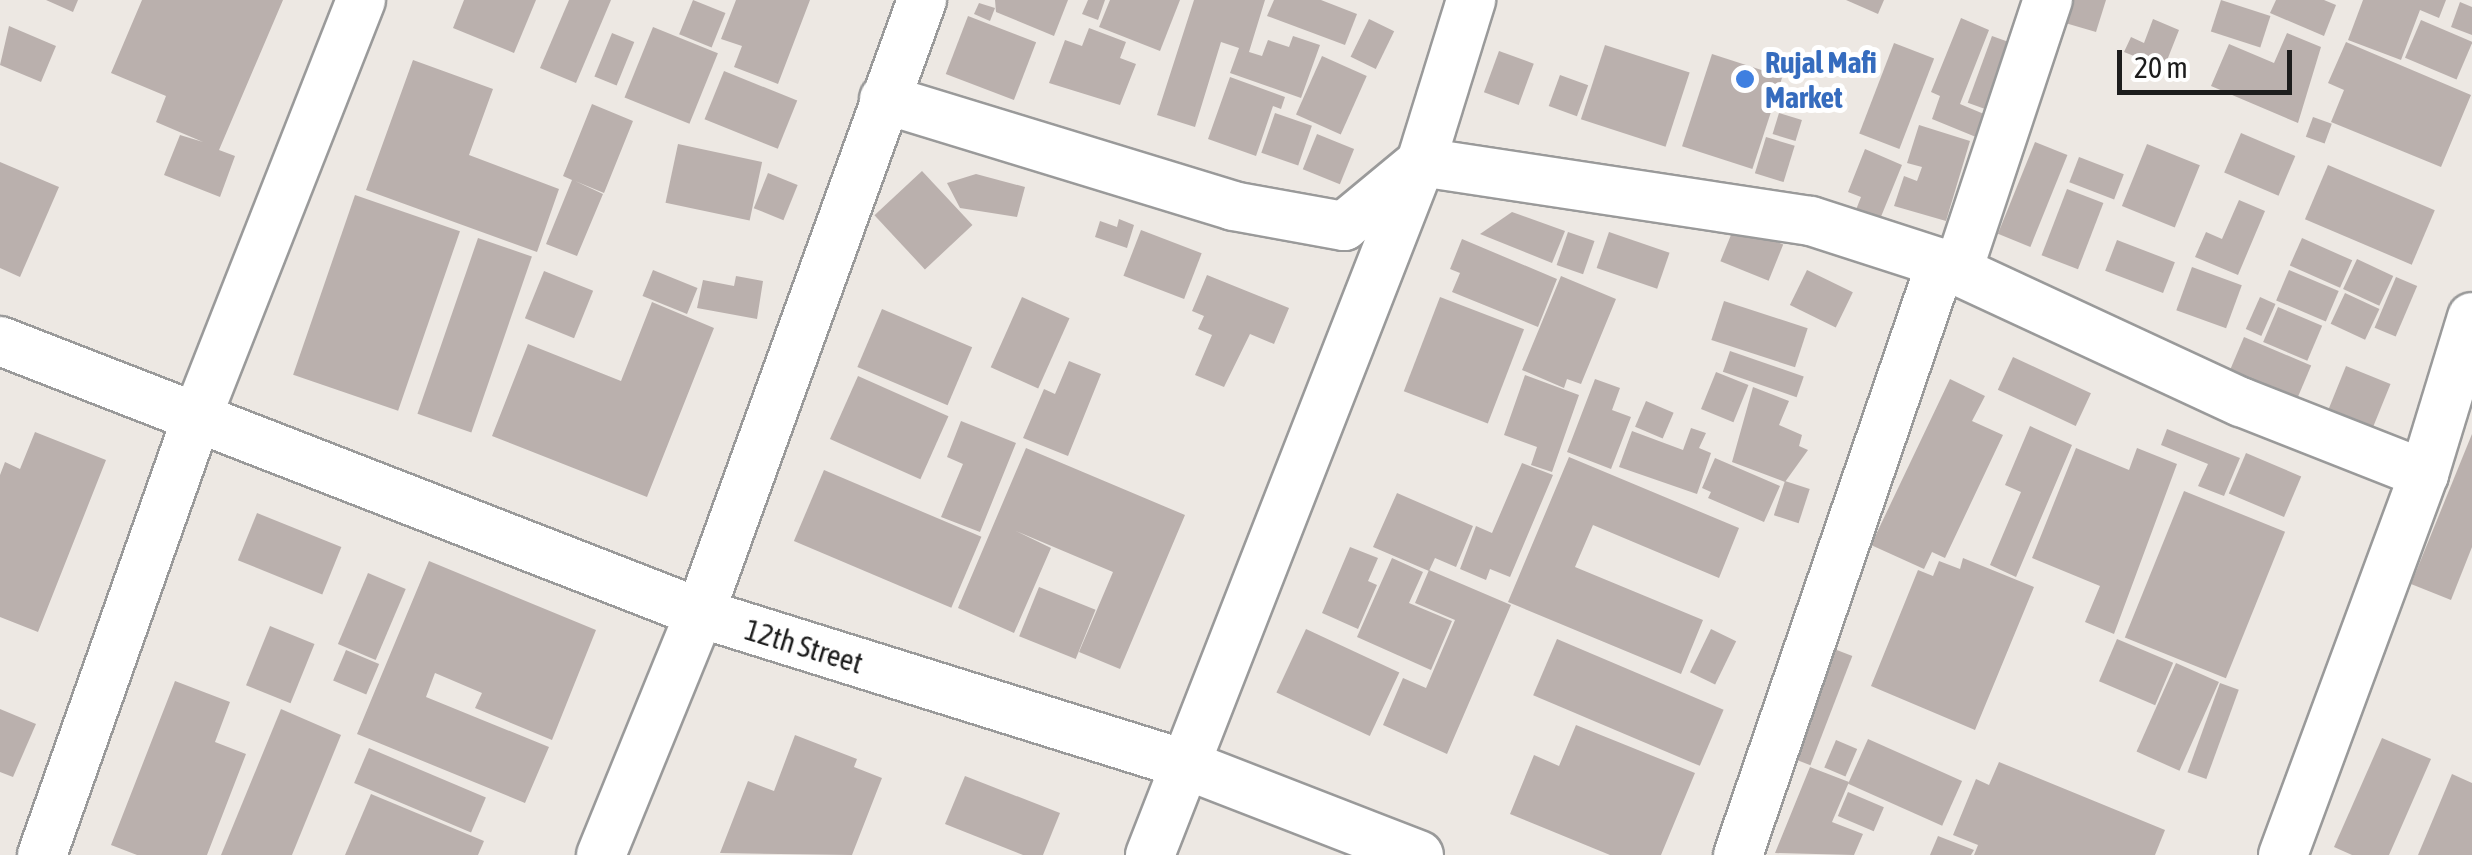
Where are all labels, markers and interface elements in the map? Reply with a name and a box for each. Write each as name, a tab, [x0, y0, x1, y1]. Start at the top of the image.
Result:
scale bar	[2122, 30, 2297, 92]
place label: Rujal Mafi Market	[1765, 44, 1877, 114]
text: 20 m	[2134, 50, 2188, 84]
marker: Rujal Mafi Market	[1734, 68, 1756, 90]
street label: 12th Street	[741, 611, 867, 681]

